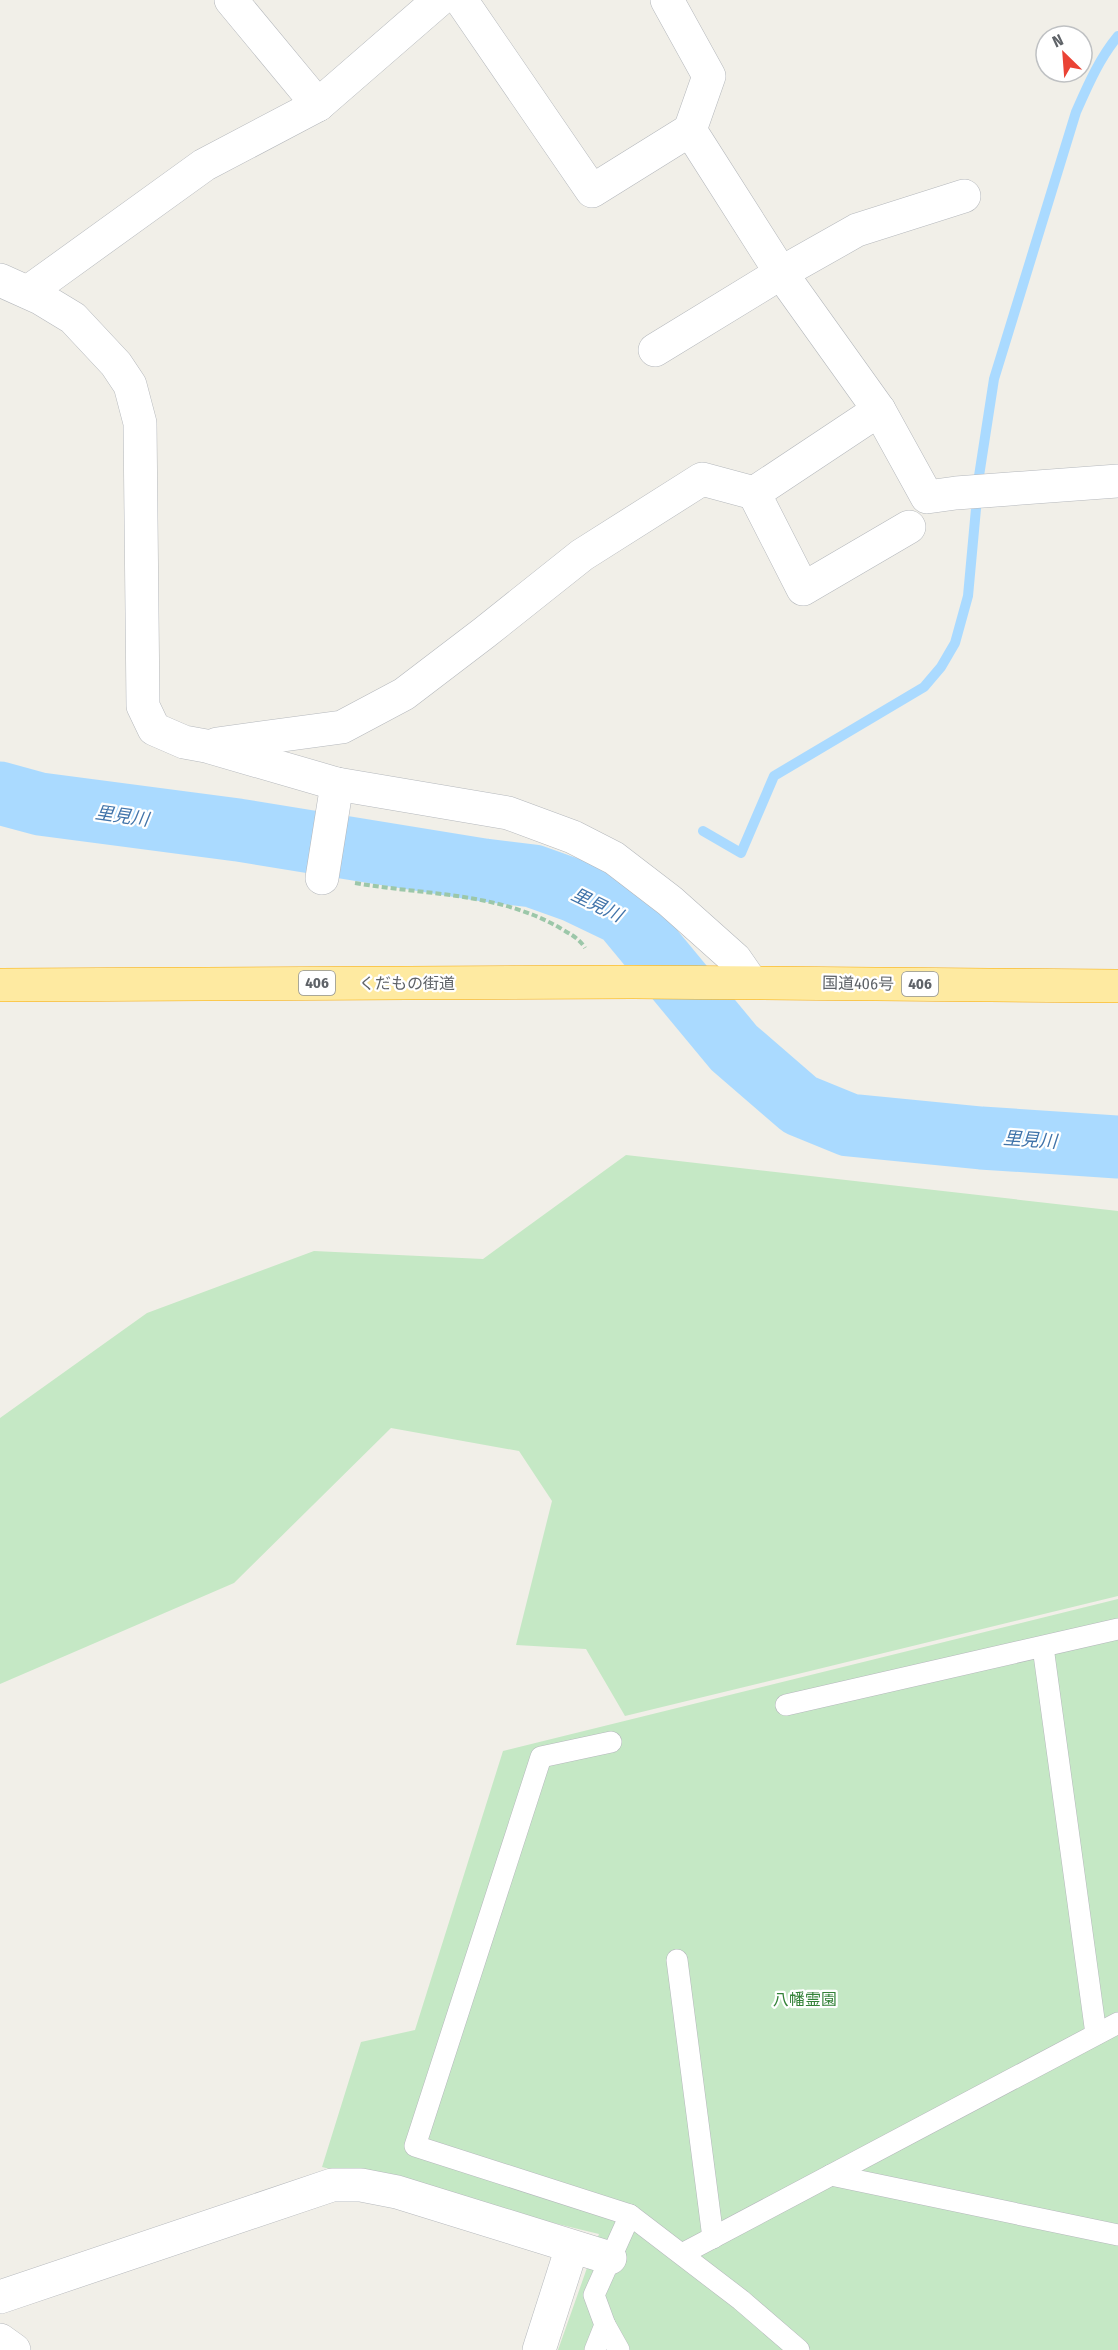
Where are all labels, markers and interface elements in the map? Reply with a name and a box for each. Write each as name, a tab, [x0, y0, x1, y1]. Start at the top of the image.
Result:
north arrow	[1034, 24, 1094, 84]
text: N	[1050, 30, 1066, 51]
water label: 里見川	[94, 801, 152, 831]
water label: 里見川	[568, 883, 628, 928]
road number: 406	[299, 971, 335, 995]
road number: 406	[902, 972, 938, 996]
street label: 国道406号	[822, 973, 894, 994]
street label: くだもの街道	[359, 974, 455, 993]
water label: 里見川	[1002, 1127, 1060, 1153]
park label: 八幡霊園	[773, 1990, 837, 2009]

